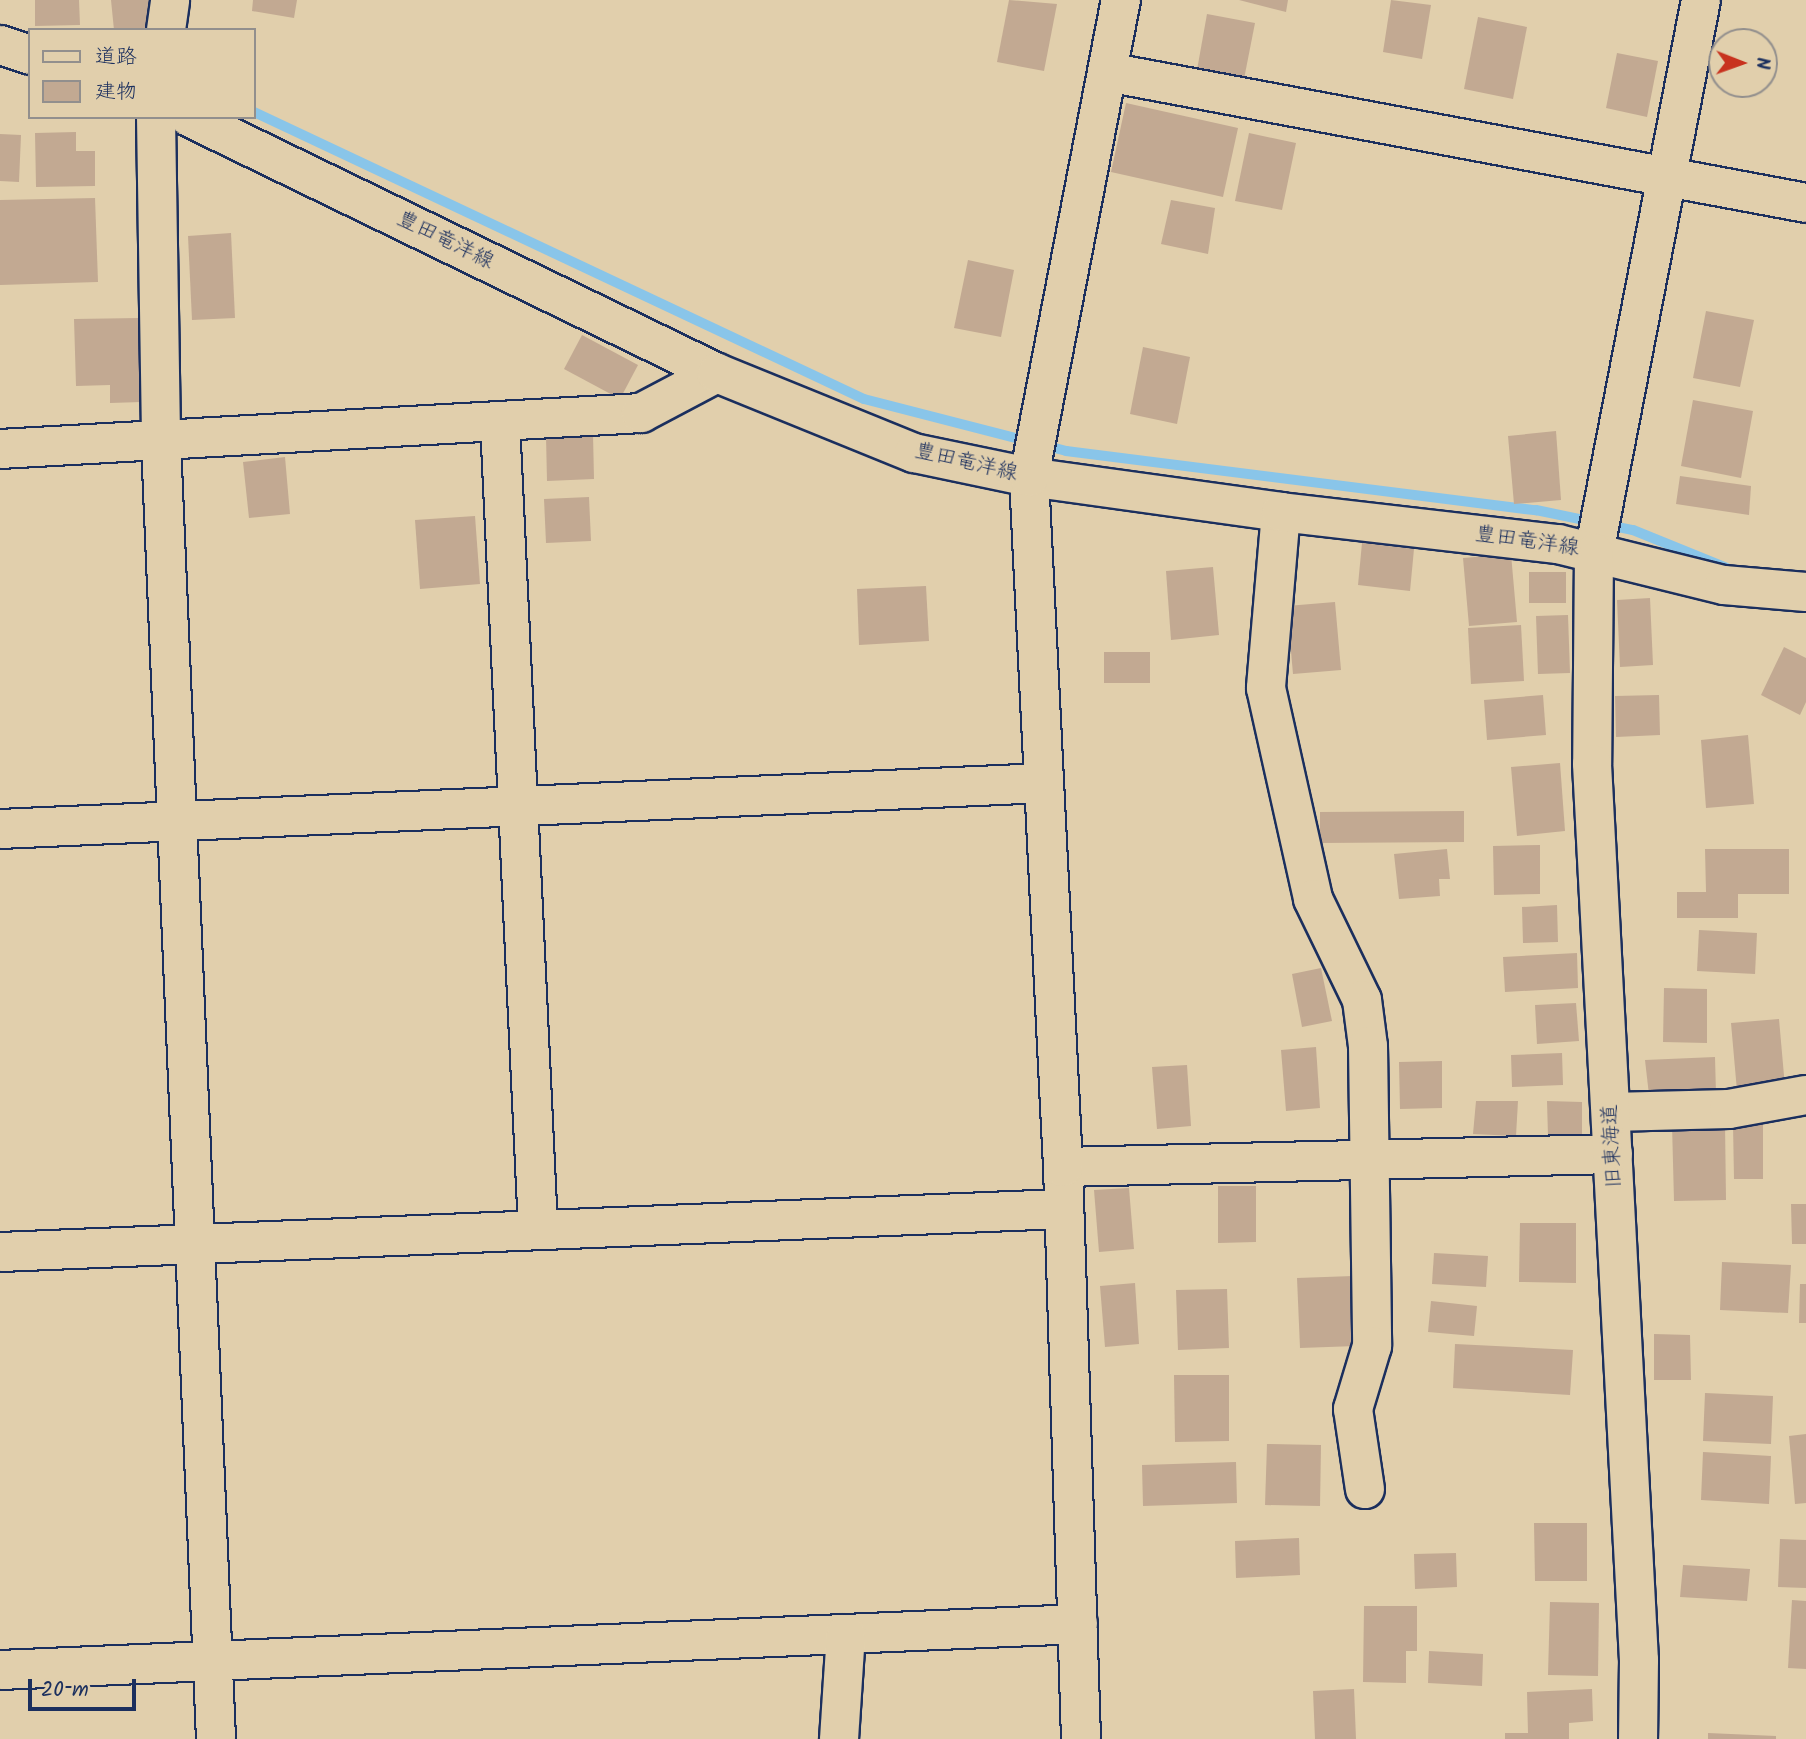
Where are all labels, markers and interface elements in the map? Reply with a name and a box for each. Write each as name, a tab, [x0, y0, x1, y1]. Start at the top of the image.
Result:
legend	[28, 28, 256, 119]
north arrow	[1708, 28, 1778, 98]
text: 道路	[95, 41, 137, 74]
text: N	[1747, 57, 1777, 70]
text: 建物	[95, 76, 137, 109]
street label: 豊田竜洋線	[392, 207, 498, 275]
street label: 豊田竜洋線	[912, 439, 1020, 487]
street label: 豊田竜洋線	[1473, 522, 1581, 562]
street label: 旧東海道	[1598, 1103, 1628, 1189]
scale bar	[32, 1666, 140, 1710]
text: 20 m	[41, 1674, 89, 1707]

